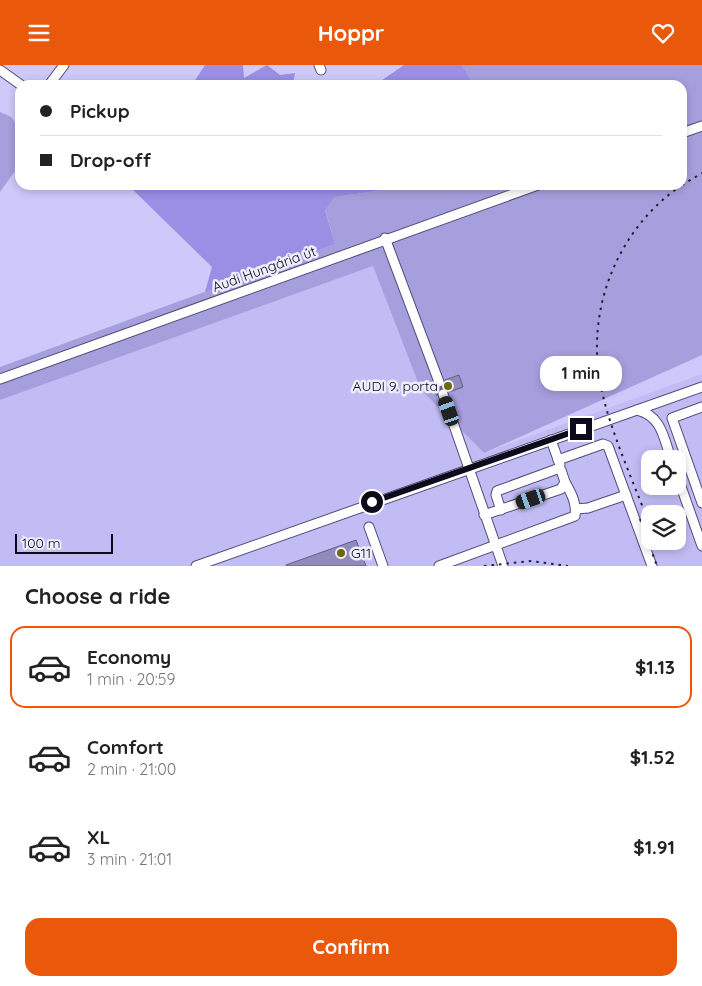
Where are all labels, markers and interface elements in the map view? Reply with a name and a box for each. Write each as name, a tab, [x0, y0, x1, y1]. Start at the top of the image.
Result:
icon: menu	[25, 19, 53, 47]
text: Hoppr	[318, 19, 384, 47]
icon: heart	[649, 19, 677, 47]
text: Pickup	[70, 99, 130, 123]
text: Drop-off	[70, 148, 151, 172]
street label: Audi Hungária út	[210, 242, 318, 296]
callout: 1 min	[540, 357, 622, 391]
text: 1 min	[562, 363, 600, 383]
place label: AUDI 9. porta	[353, 377, 438, 395]
marker: AUDI 9. porta	[442, 380, 454, 392]
car	[437, 394, 460, 428]
route end	[570, 418, 592, 440]
map controls	[641, 450, 686, 550]
button: locate	[641, 450, 686, 495]
car	[514, 487, 547, 511]
route start	[361, 491, 383, 513]
button: layers	[641, 505, 686, 550]
scale bar	[15, 531, 112, 554]
text: 100 m	[22, 534, 60, 552]
place label: G11	[351, 544, 371, 562]
marker: G11	[335, 547, 347, 559]
text: Choose a ride	[25, 582, 170, 610]
icon: car	[27, 645, 72, 690]
text: Economy	[87, 645, 171, 669]
text: $1.13	[635, 655, 675, 679]
text: 1 min · 20:59	[87, 669, 175, 689]
icon: car	[27, 735, 72, 780]
text: Comfort	[87, 735, 164, 759]
text: $1.52	[630, 745, 675, 769]
text: 2 min · 21:00	[87, 759, 176, 779]
icon: car	[27, 825, 72, 870]
text: XL	[87, 825, 110, 849]
text: $1.91	[633, 835, 675, 859]
text: 3 min · 21:01	[87, 849, 172, 869]
button: Confirm	[25, 918, 677, 976]

